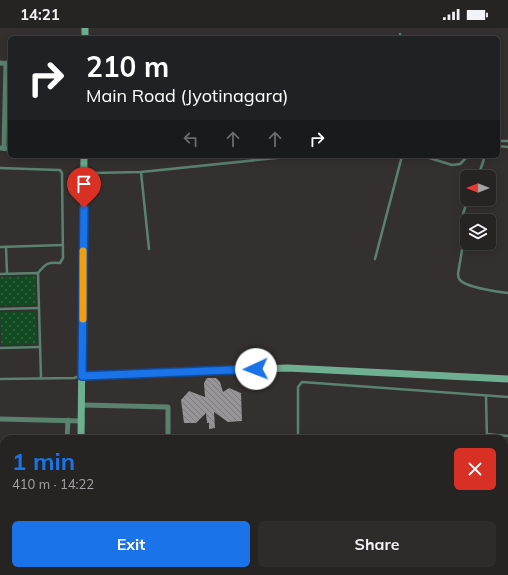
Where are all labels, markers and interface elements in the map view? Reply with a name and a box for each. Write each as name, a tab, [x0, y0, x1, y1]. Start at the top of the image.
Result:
text: 14:21	[20, 5, 60, 24]
text: 210 m	[86, 49, 169, 84]
icon: right	[20, 52, 72, 104]
text: Main Road (Jyotinagara)	[86, 84, 288, 107]
icon: left	[180, 128, 202, 150]
icon: ahead	[222, 128, 244, 150]
icon: ahead	[264, 128, 286, 150]
icon: right	[306, 128, 328, 150]
pin	[67, 167, 101, 208]
north arrow	[460, 170, 496, 206]
map controls	[460, 170, 496, 250]
icon: arrive	[73, 173, 95, 195]
button: layers	[460, 214, 496, 250]
position arrow	[235, 348, 277, 390]
text: 1 min	[12, 446, 75, 476]
button: close	[454, 448, 496, 490]
text: 410 m · 14:22	[12, 476, 94, 492]
button: Exit	[12, 521, 250, 567]
button: Share	[258, 521, 496, 567]

